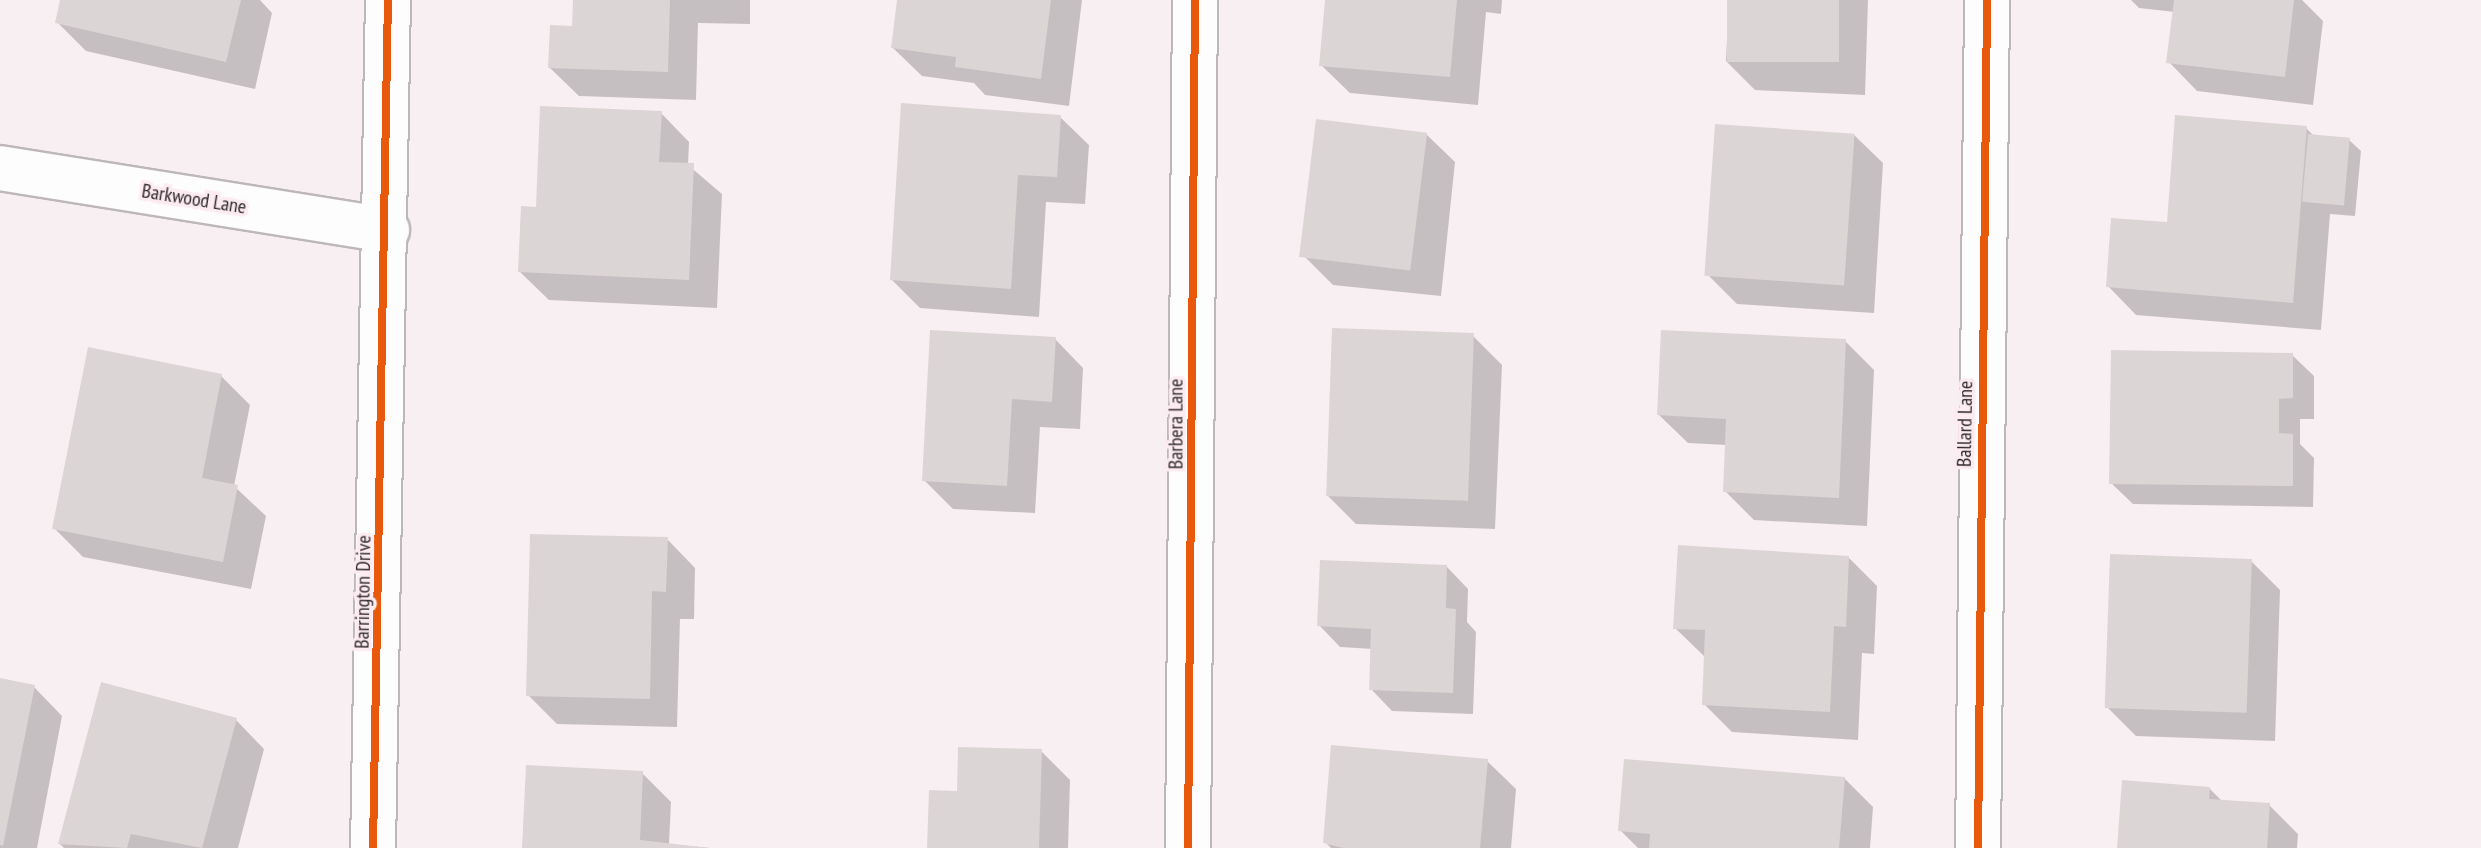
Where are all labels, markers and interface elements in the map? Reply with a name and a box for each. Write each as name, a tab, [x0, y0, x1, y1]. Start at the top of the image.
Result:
street label: Barkwood Lane	[140, 179, 248, 219]
street label: Barbera Lane	[1164, 379, 1188, 469]
street label: Ballard Lane	[1952, 381, 1978, 467]
street label: Barrington Drive	[350, 535, 376, 649]

